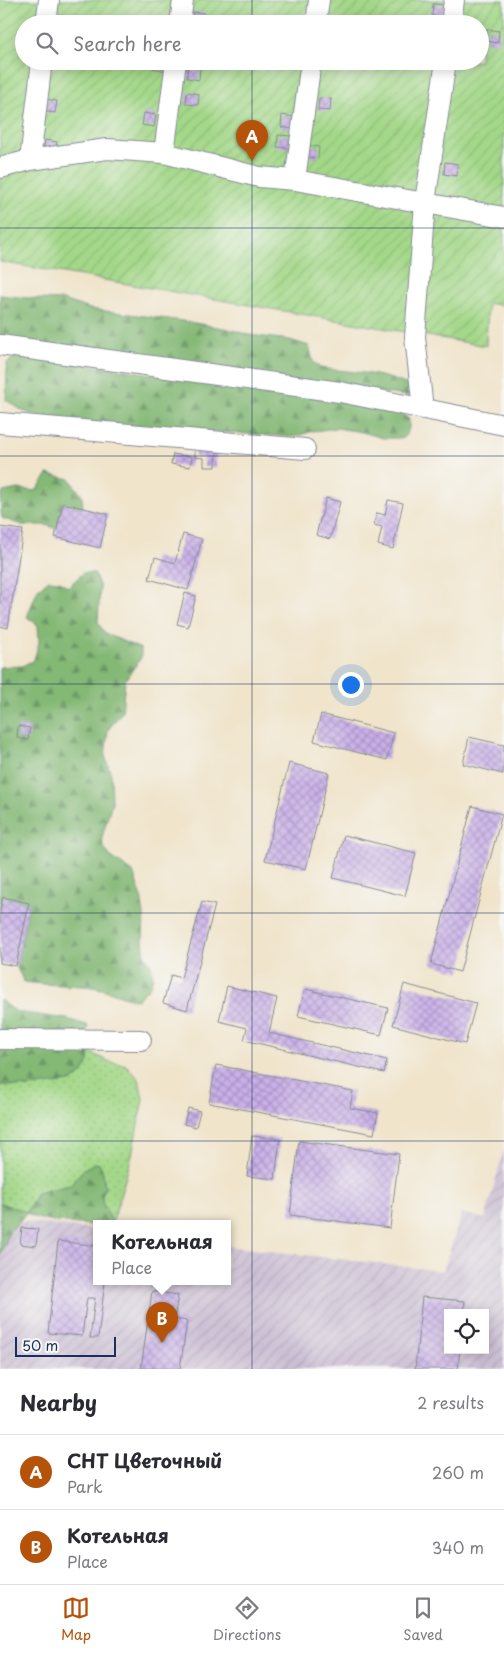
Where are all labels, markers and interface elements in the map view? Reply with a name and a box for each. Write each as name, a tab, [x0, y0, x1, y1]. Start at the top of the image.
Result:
search box	[15, 15, 489, 70]
icon: search	[33, 29, 61, 57]
text: Search here	[73, 29, 182, 57]
pin: A	[236, 120, 268, 161]
your location	[338, 672, 364, 698]
popup	[93, 1220, 231, 1285]
text: Котельная	[111, 1227, 213, 1255]
text: Place	[111, 1255, 152, 1279]
pin: B	[146, 1302, 178, 1343]
map controls	[444, 1309, 489, 1354]
button: locate	[444, 1309, 489, 1354]
scale bar	[15, 1334, 116, 1357]
text: 50 m	[22, 1335, 58, 1356]
text: Nearby	[20, 1386, 97, 1418]
text: 2 results	[417, 1390, 484, 1414]
text: СНТ Цветочный	[67, 1446, 222, 1474]
text: A	[30, 1460, 42, 1484]
text: 260 m	[432, 1460, 484, 1484]
text: Park	[67, 1474, 103, 1498]
text: Котельная	[67, 1521, 169, 1549]
text: B	[31, 1535, 41, 1559]
text: 340 m	[432, 1535, 484, 1559]
text: Place	[67, 1549, 108, 1573]
tab: Map	[61, 1594, 91, 1645]
tab: Directions	[213, 1594, 281, 1645]
tab: Saved	[403, 1594, 443, 1645]

